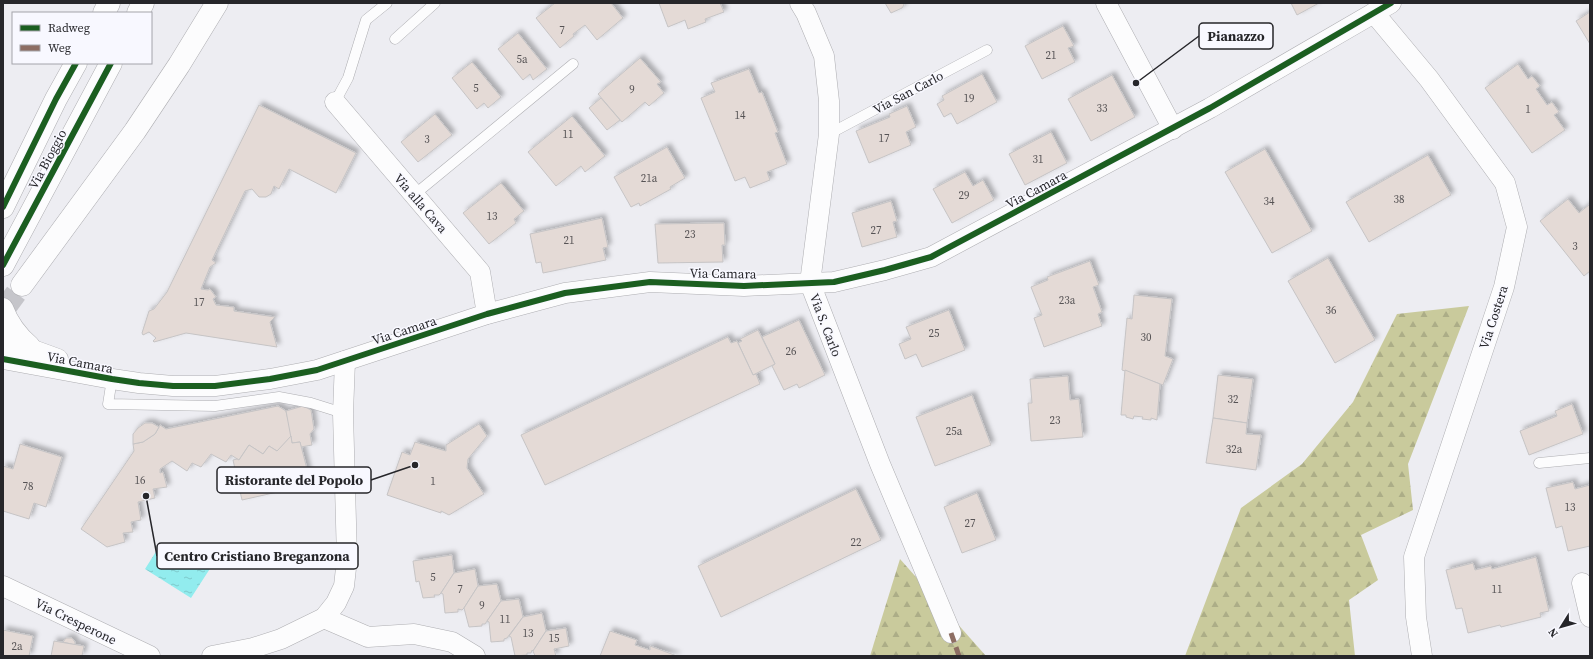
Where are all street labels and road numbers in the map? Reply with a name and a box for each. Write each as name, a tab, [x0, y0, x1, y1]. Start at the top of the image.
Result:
street label: Via San Carlo	[870, 67, 946, 118]
street label: Via Bioggio	[25, 126, 70, 192]
street label: Via Camara	[1003, 166, 1070, 213]
street label: Via alla Cava	[390, 170, 451, 237]
street label: Via Camara	[689, 264, 757, 283]
street label: Via Costera	[1475, 283, 1512, 351]
street label: Via S. Carlo	[806, 291, 845, 359]
street label: Via Camara	[370, 312, 439, 349]
street label: Via Camara	[45, 348, 115, 377]
street label: Via Cresperone	[32, 594, 120, 649]

